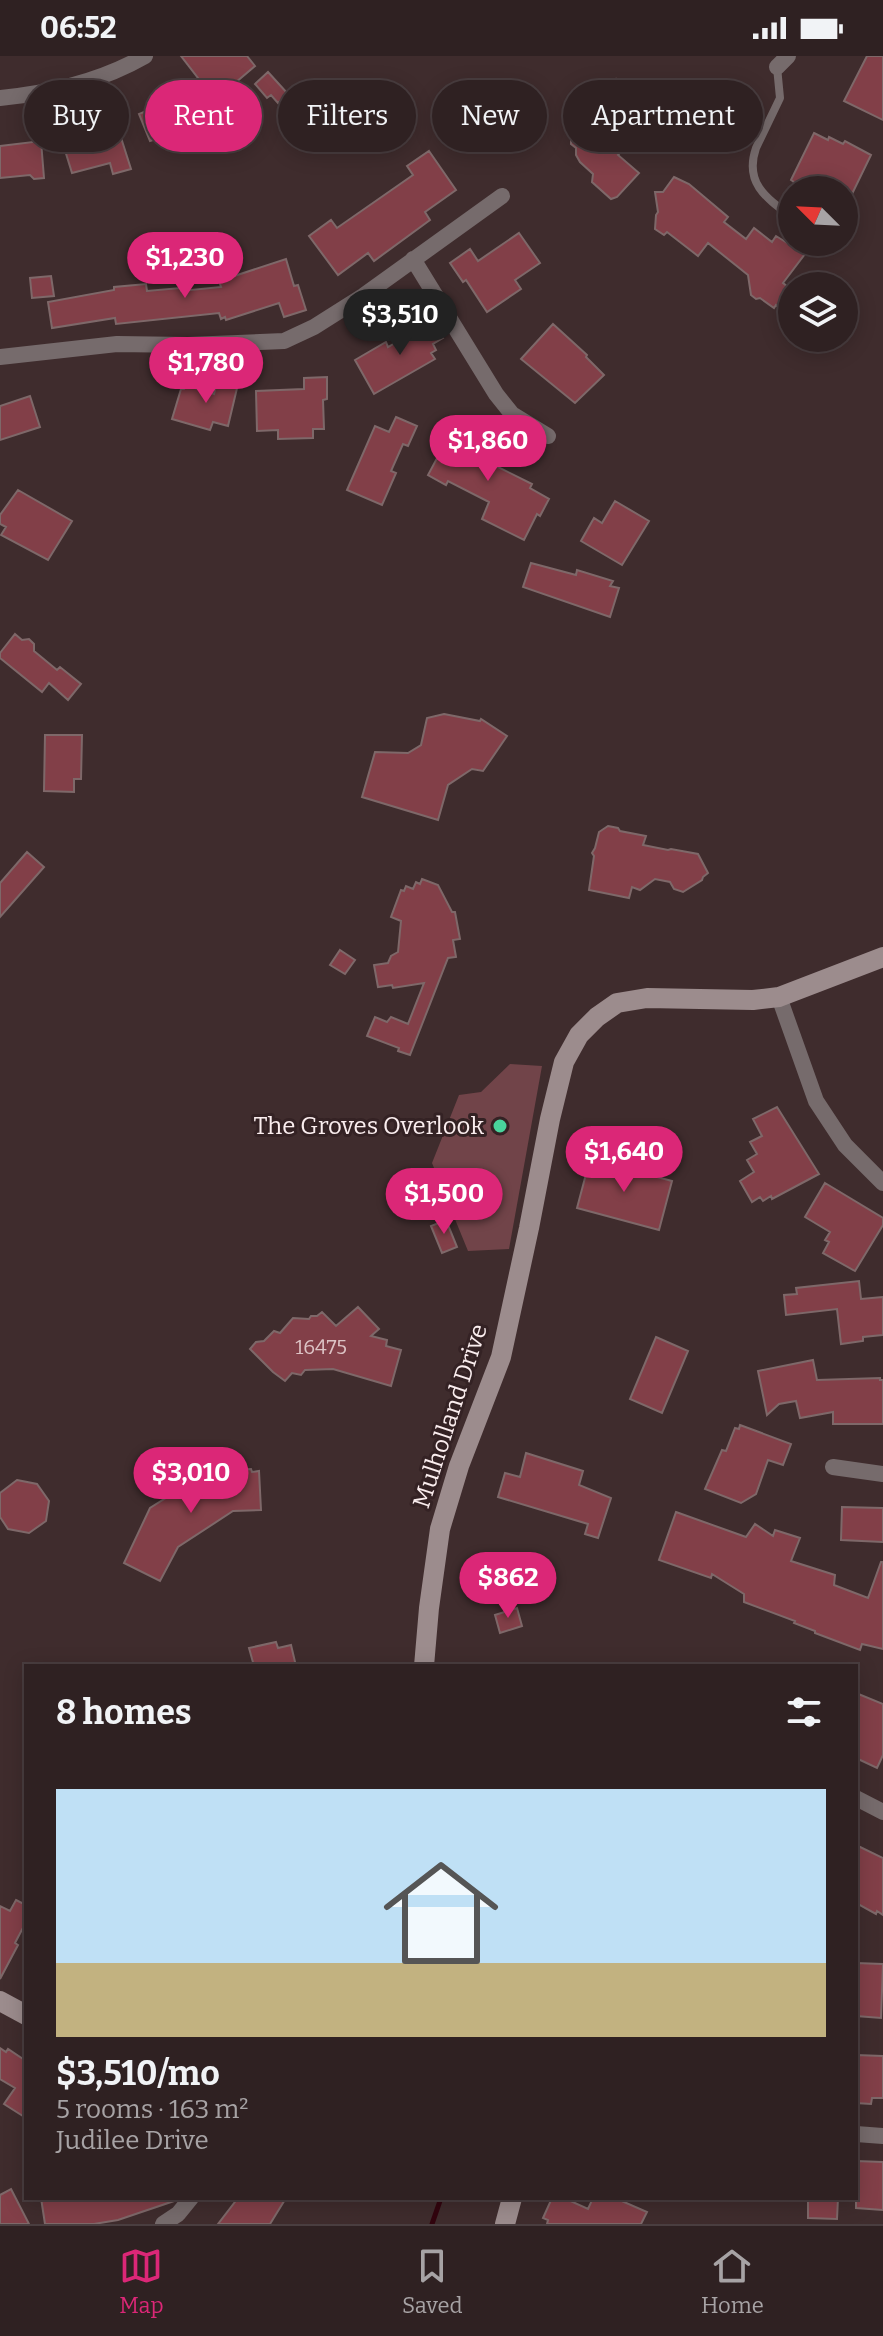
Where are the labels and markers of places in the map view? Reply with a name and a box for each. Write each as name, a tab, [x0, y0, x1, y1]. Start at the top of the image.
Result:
pin: $1,230	[120, 232, 250, 300]
pin: $3,510	[335, 289, 465, 357]
pin: $1,780	[141, 337, 271, 405]
pin: $1,860	[423, 415, 553, 483]
place label: The Groves Overlook	[254, 1112, 484, 1140]
marker: The Groves Overlook	[491, 1117, 509, 1135]
pin: $1,640	[559, 1126, 689, 1194]
pin: $1,500	[379, 1168, 509, 1236]
pin: $3,010	[126, 1447, 256, 1515]
pin: $862	[461, 1552, 555, 1620]

